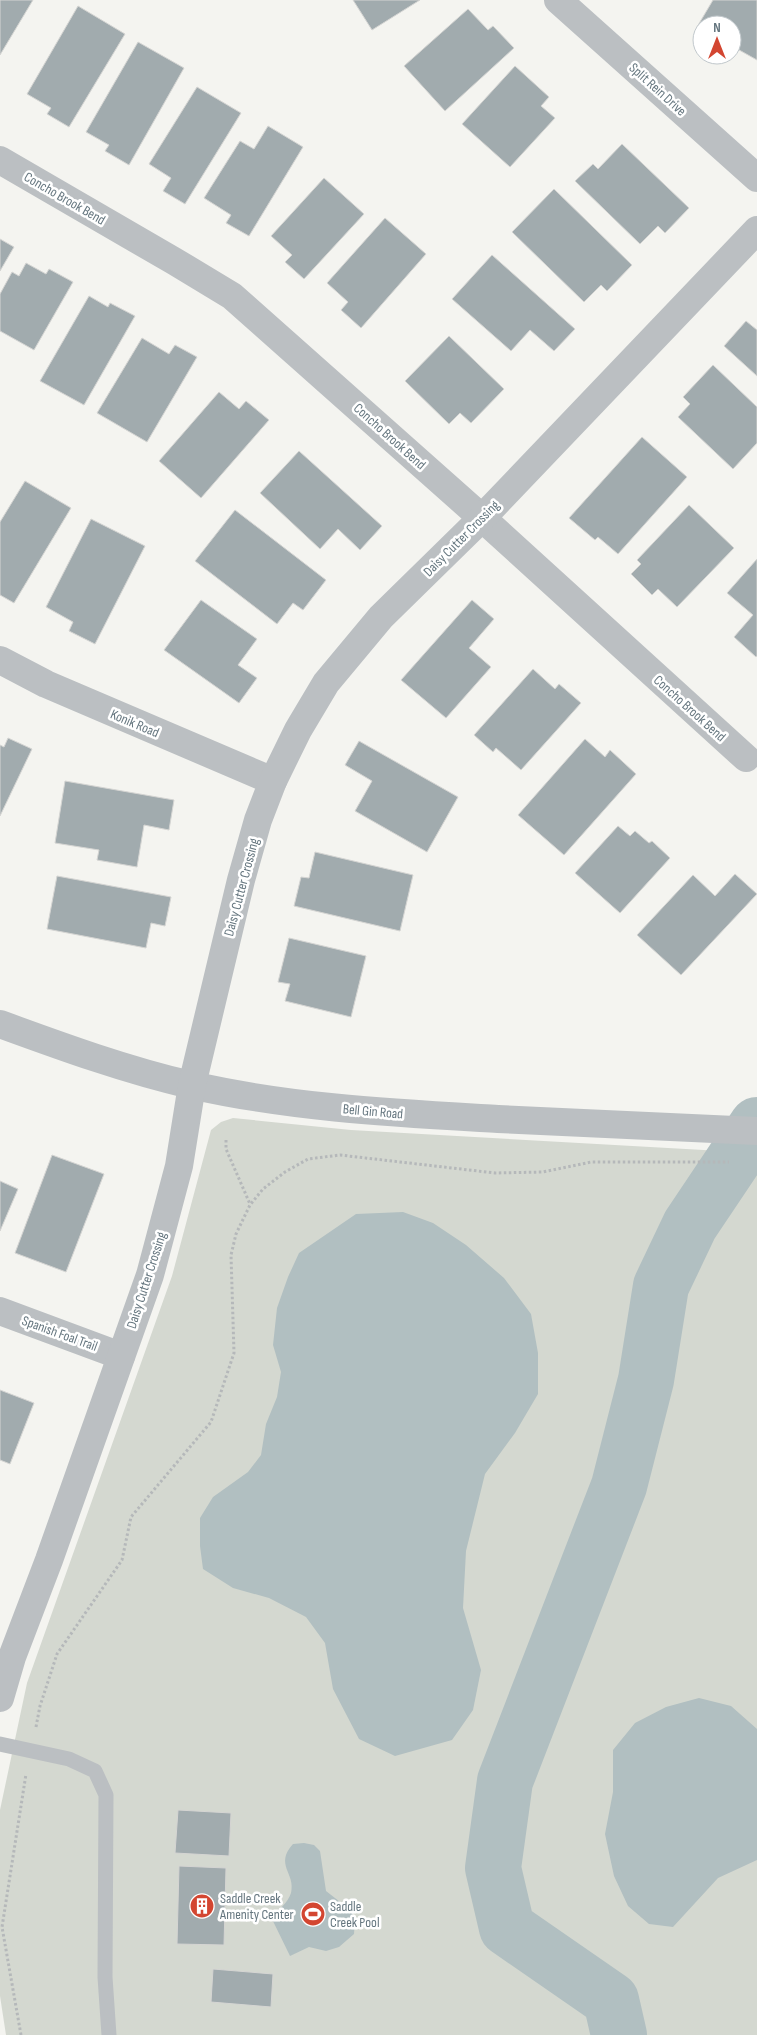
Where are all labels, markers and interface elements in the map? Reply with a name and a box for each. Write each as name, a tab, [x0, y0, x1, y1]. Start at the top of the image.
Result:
north arrow	[692, 15, 742, 65]
text: N	[713, 19, 721, 36]
street label: Split Rein Drive	[626, 59, 690, 119]
street label: Concho Brook Bend	[21, 168, 109, 229]
street label: Concho Brook Bend	[350, 400, 429, 473]
street label: Daisy Cutter Crossing	[420, 496, 503, 580]
street label: Concho Brook Bend	[650, 672, 729, 745]
street label: Konik Road	[108, 706, 162, 741]
street label: Daisy Cutter Crossing	[220, 836, 263, 938]
street label: Bell Gin Road	[342, 1100, 404, 1123]
street label: Daisy Cutter Crossing	[123, 1229, 170, 1331]
street label: Spanish Foal Trail	[20, 1312, 100, 1355]
place label: Saddle Creek Amenity Center	[219, 1890, 294, 1923]
building icon: Saddle Creek Amenity Center	[189, 1893, 215, 1919]
place label: Saddle Creek Pool	[330, 1898, 380, 1931]
sports icon: Saddle Creek Pool	[300, 1901, 326, 1927]

